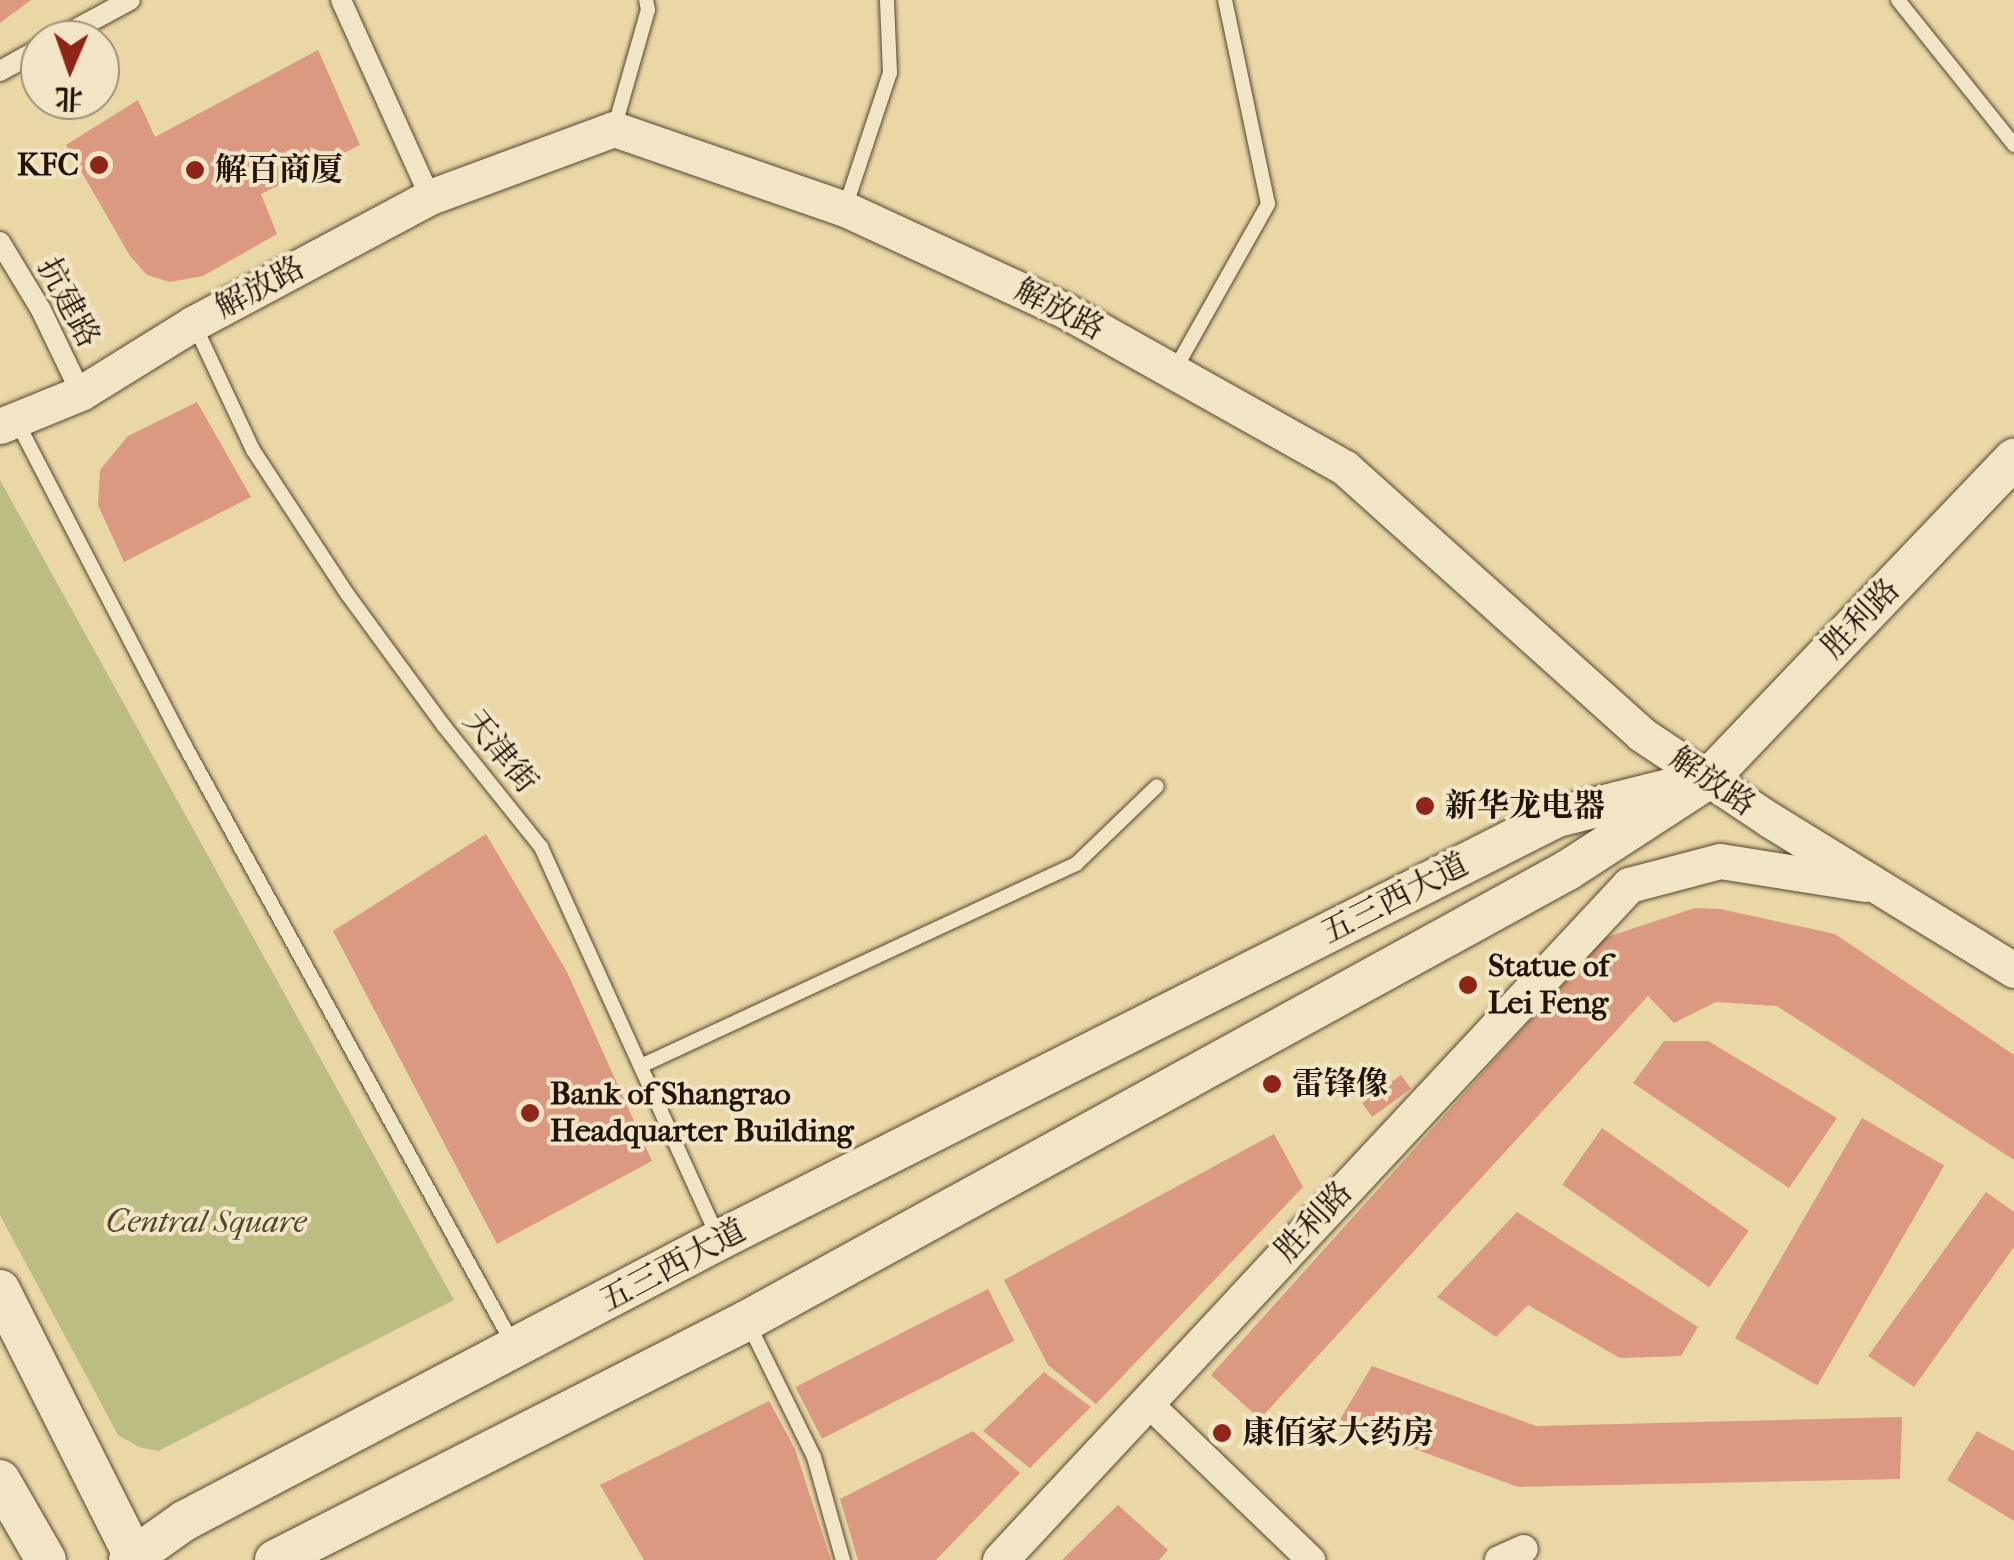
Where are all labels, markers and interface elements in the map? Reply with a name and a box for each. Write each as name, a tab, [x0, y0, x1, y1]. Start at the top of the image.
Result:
north arrow	[20, 20, 120, 120]
text: 北	[54, 82, 84, 115]
place label: KFC	[17, 146, 79, 184]
place label: 解百商厦	[215, 151, 343, 189]
marker: KFC	[88, 154, 110, 176]
marker: 解百商厦	[184, 159, 206, 181]
street label: 解放路	[209, 249, 311, 327]
street label: 抗建路	[29, 252, 107, 354]
street label: 解放路	[1008, 271, 1110, 349]
street label: 胜利路	[1814, 571, 1908, 667]
street label: 天津街	[455, 703, 545, 801]
street label: 解放路	[1661, 739, 1763, 825]
place label: 新华龙电器	[1445, 787, 1605, 825]
marker: 新华龙电器	[1414, 795, 1436, 817]
street label: 五三西大道	[1315, 846, 1475, 952]
place label: Statue of Lei Feng	[1488, 948, 1609, 1023]
marker: Statue of Lei Feng	[1457, 974, 1479, 996]
place label: 雷锋像	[1292, 1065, 1388, 1103]
marker: 雷锋像	[1261, 1073, 1283, 1095]
place label: Bank of Shangrao Headquarter Building	[550, 1076, 854, 1151]
marker: Bank of Shangrao Headquarter Building	[519, 1102, 541, 1124]
street label: 胜利路	[1267, 1174, 1361, 1270]
park label: Central Square	[106, 1203, 306, 1241]
street label: 五三西大道	[593, 1211, 753, 1321]
place label: 康佰家大药房	[1242, 1414, 1434, 1452]
marker: 康佰家大药房	[1211, 1422, 1233, 1444]

